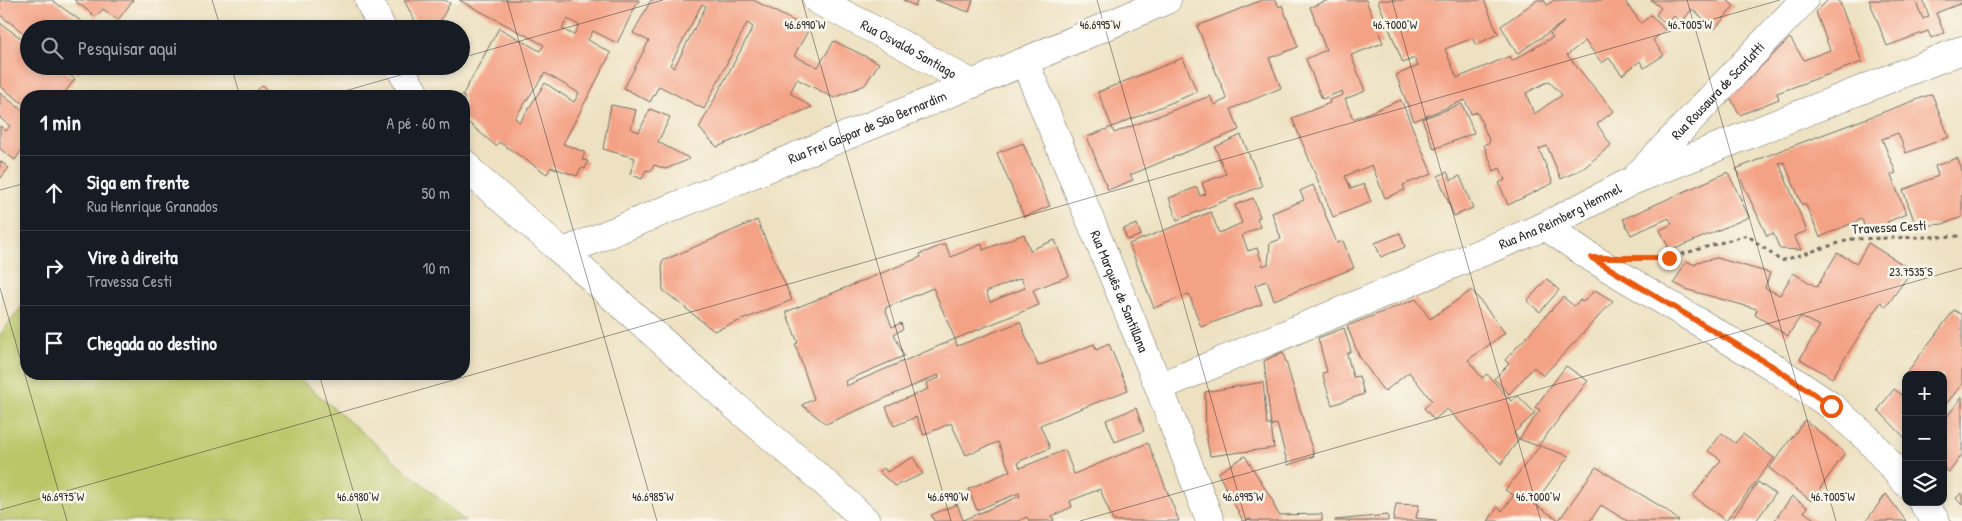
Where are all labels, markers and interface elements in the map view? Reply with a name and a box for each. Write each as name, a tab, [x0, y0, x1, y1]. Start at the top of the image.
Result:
street label: Rua Osvaldo Santiago	[858, 15, 961, 83]
text: 46.6990°W	[784, 16, 826, 33]
text: 46.6995°W	[1080, 16, 1121, 33]
text: 46.7000°W	[1373, 16, 1418, 33]
text: 46.7005°W	[1668, 16, 1713, 33]
search box	[20, 20, 470, 75]
icon: search	[38, 34, 66, 62]
text: Pesquisar aqui	[78, 35, 177, 61]
street label: Rua Rousaura de Scarlatti	[1667, 38, 1768, 143]
street label: Rua Frei Gaspar de São Bernardim	[785, 86, 949, 168]
text: 1 min	[40, 108, 81, 137]
text: A pé · 60 m	[387, 112, 450, 134]
text: Siga em frente	[87, 169, 190, 195]
street label: Rua Ana Reimberg Hemmel	[1496, 178, 1625, 253]
icon: ahead	[40, 179, 68, 207]
text: 50 m	[422, 182, 450, 204]
text: Rua Henrique Granados	[87, 195, 218, 217]
street label: Travessa Cesti	[1851, 215, 1927, 238]
street label: Rua Marquês de Santillana	[1086, 227, 1154, 355]
text: Vire à direita	[87, 244, 178, 270]
route end	[1658, 247, 1681, 270]
icon: right	[40, 254, 68, 282]
text: 10 m	[422, 257, 450, 279]
text: 23.7535°S	[1889, 263, 1933, 280]
text: Travessa Cesti	[87, 270, 172, 292]
icon: arrive	[40, 329, 68, 357]
text: Chegada ao destino	[87, 330, 217, 356]
map controls	[1902, 371, 1947, 506]
button: +	[1902, 371, 1947, 416]
route start	[1820, 395, 1843, 418]
button: −	[1902, 416, 1947, 461]
button: layers	[1902, 461, 1947, 506]
text: 46.6975°W	[42, 488, 85, 505]
text: 46.6980°W	[337, 488, 380, 505]
text: 46.6985°W	[632, 488, 674, 505]
text: 46.6990°W	[927, 488, 969, 505]
text: 46.6995°W	[1223, 488, 1264, 505]
text: 46.7000°W	[1516, 488, 1561, 505]
text: 46.7005°W	[1811, 488, 1856, 505]

